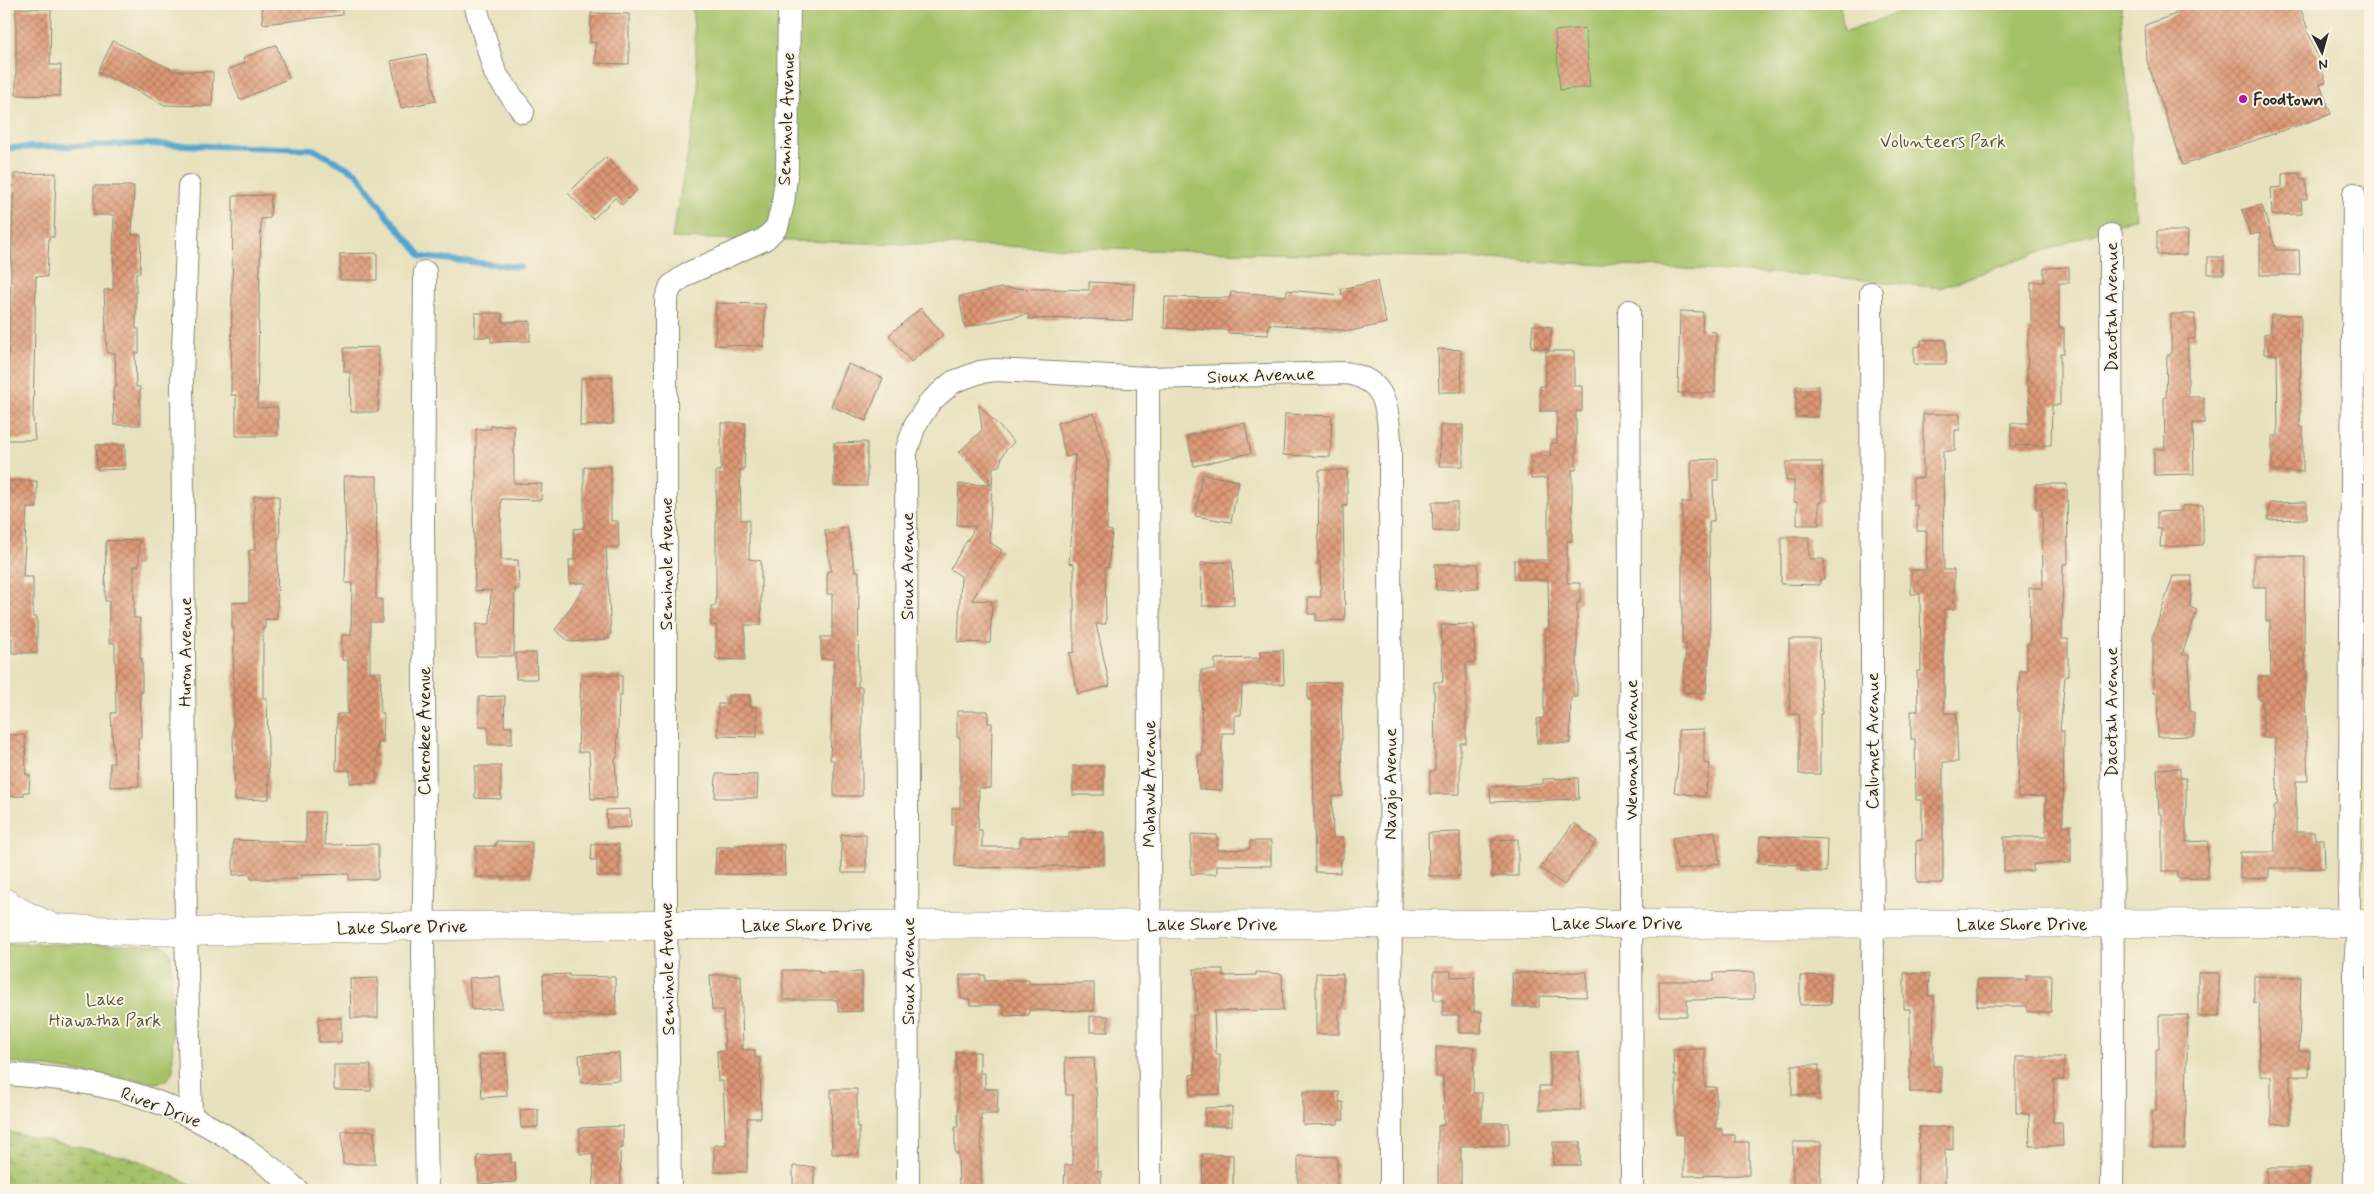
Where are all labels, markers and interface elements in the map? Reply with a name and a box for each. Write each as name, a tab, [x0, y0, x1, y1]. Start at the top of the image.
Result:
north arrow	[2296, 28, 2346, 78]
street label: Seminole Avenue	[773, 52, 801, 186]
text: N	[2318, 54, 2329, 73]
place label: Foodtown	[2253, 88, 2323, 112]
marker: Foodtown	[2237, 93, 2249, 105]
park label: Volunteers Park	[1880, 130, 2006, 154]
street label: Dacotah Avenue	[2100, 242, 2124, 372]
street label: Sioux Avenue	[1207, 362, 1316, 390]
street label: Seminole Avenue	[655, 497, 679, 631]
street label: Sioux Avenue	[896, 512, 920, 620]
street label: Huron Avenue	[174, 597, 198, 707]
street label: Dacotah Avenue	[2100, 647, 2124, 777]
street label: Cherokee Avenue	[413, 666, 437, 796]
street label: Calumet Avenue	[1861, 672, 1885, 810]
street label: Wenonah Avenue	[1620, 679, 1644, 821]
street label: Mohawk Avenue	[1138, 720, 1162, 848]
street label: Navajo Avenue	[1379, 728, 1403, 840]
street label: Seminole Avenue	[655, 902, 681, 1036]
street label: Lake Shore Drive	[1552, 912, 1682, 936]
street label: Lake Shore Drive	[1147, 913, 1277, 937]
street label: Lake Shore Drive	[1957, 913, 2087, 937]
street label: Lake Shore Drive	[742, 914, 872, 938]
street label: Lake Shore Drive	[336, 915, 468, 941]
street label: Sioux Avenue	[897, 917, 921, 1025]
park label: Lake Hiawatha Park	[49, 988, 161, 1033]
street label: River Drive	[117, 1082, 204, 1134]

